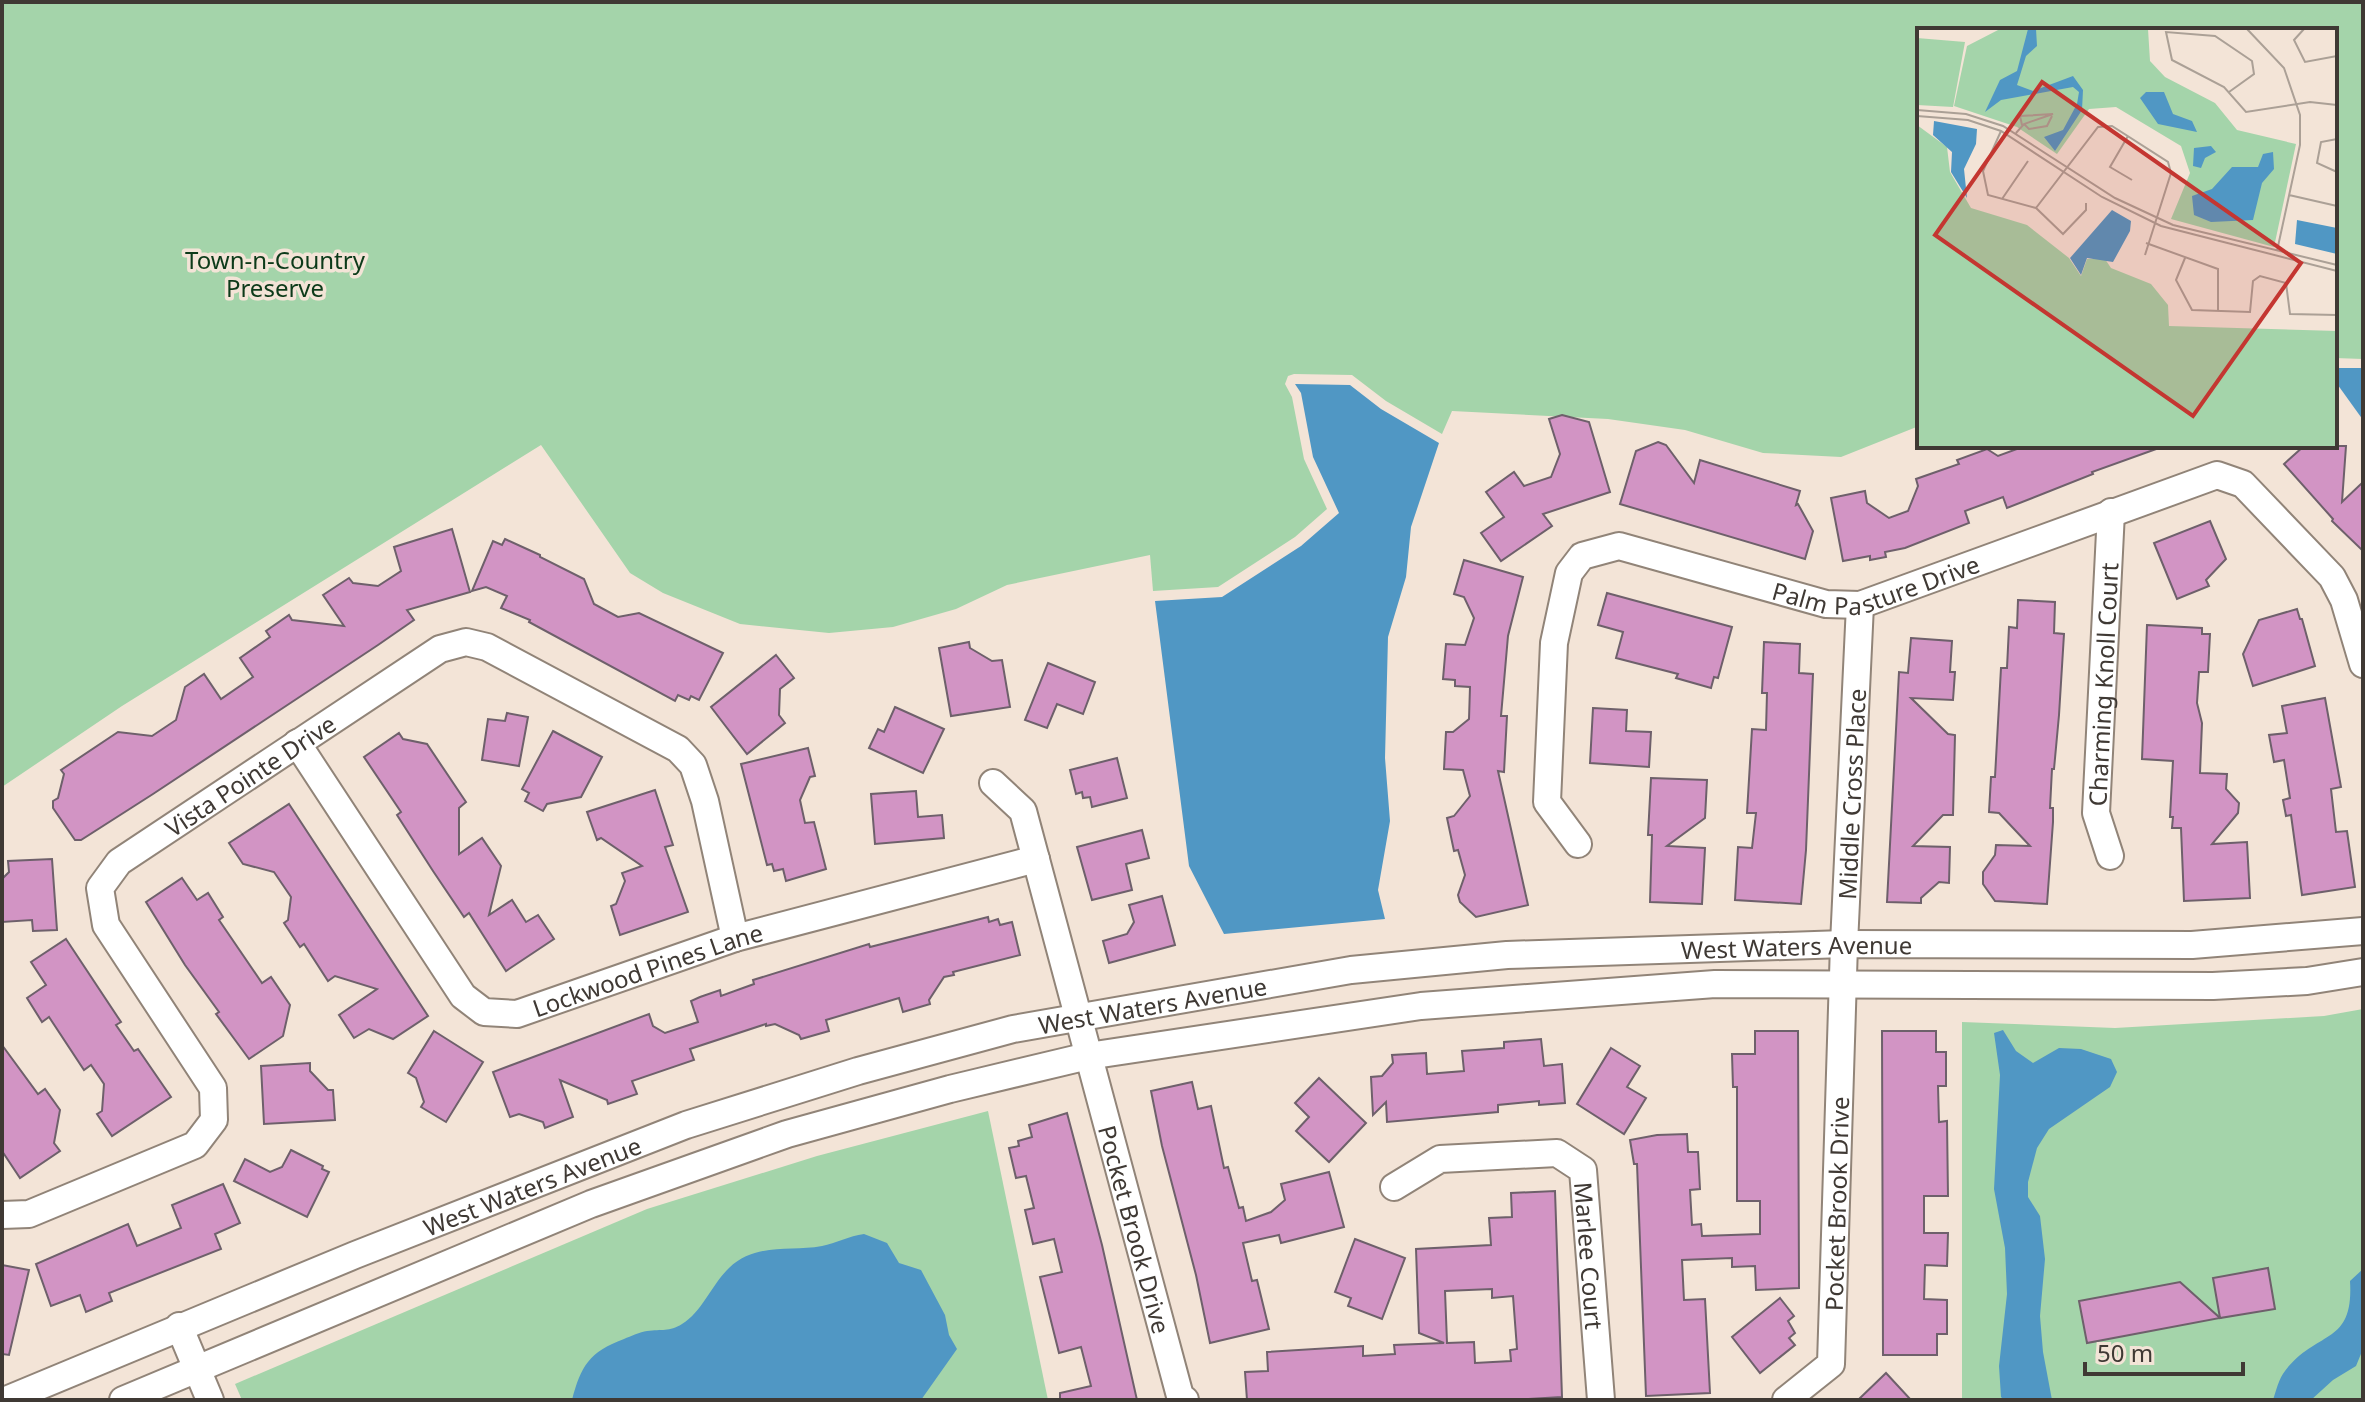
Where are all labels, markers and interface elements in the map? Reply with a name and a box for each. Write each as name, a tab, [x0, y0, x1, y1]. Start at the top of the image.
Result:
inset map	[1917, 28, 2337, 448]
park label: Town-n-Country Preserve	[185, 243, 366, 304]
street label: Palm Pasture Drive	[1769, 547, 1984, 622]
street label: Charming Knoll Court	[2080, 561, 2125, 807]
street label: Middle Cross Place	[1830, 688, 1873, 900]
street label: Vista Pointe Drive	[158, 707, 342, 844]
street label: Lockwood Pines Lane	[528, 915, 766, 1024]
street label: West Waters Avenue	[1680, 927, 1912, 966]
street label: West Waters Avenue	[1036, 969, 1269, 1041]
street label: Pocket Brook Drive	[1816, 1096, 1856, 1311]
street label: Pocket Brook Drive	[1091, 1121, 1179, 1337]
street label: West Waters Avenue	[418, 1128, 646, 1243]
street label: Marlee Court	[1567, 1181, 1612, 1331]
scale bar	[2085, 1326, 2243, 1376]
text: 50 m	[2097, 1336, 2153, 1369]

